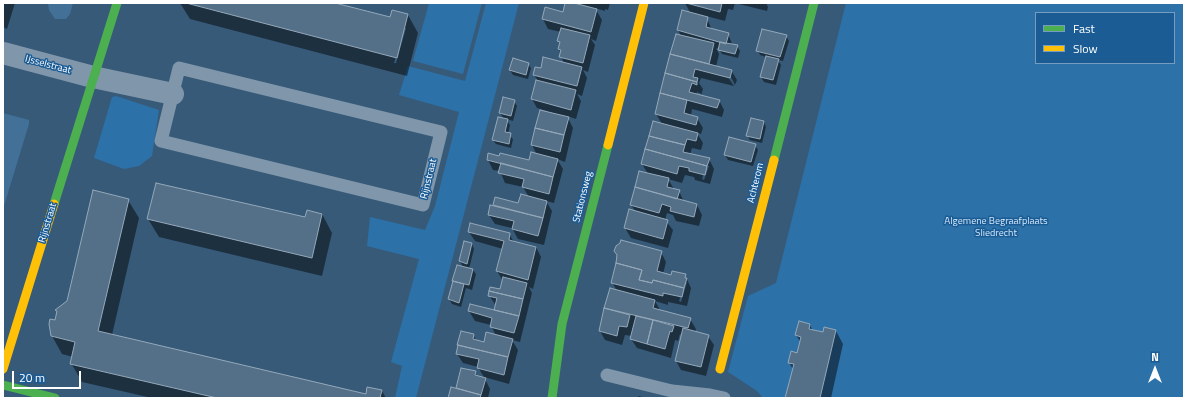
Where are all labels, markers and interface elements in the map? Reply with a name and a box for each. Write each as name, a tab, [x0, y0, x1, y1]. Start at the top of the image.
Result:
legend	[1035, 12, 1175, 64]
text: Fast	[1073, 19, 1095, 38]
text: Slow	[1073, 39, 1098, 58]
street label: IJsselstraat	[24, 53, 72, 77]
street label: Rijnstraat	[418, 158, 440, 200]
street label: Achterom	[745, 162, 767, 204]
street label: Stationsweg	[571, 170, 595, 224]
street label: Rijnstraat	[36, 202, 60, 244]
park label: Algemene Begraafplaats Sliedrecht	[944, 216, 1048, 240]
north arrow	[1135, 349, 1175, 389]
text: N	[1151, 349, 1159, 365]
scale bar	[14, 363, 83, 389]
text: 20 m	[19, 368, 45, 387]

